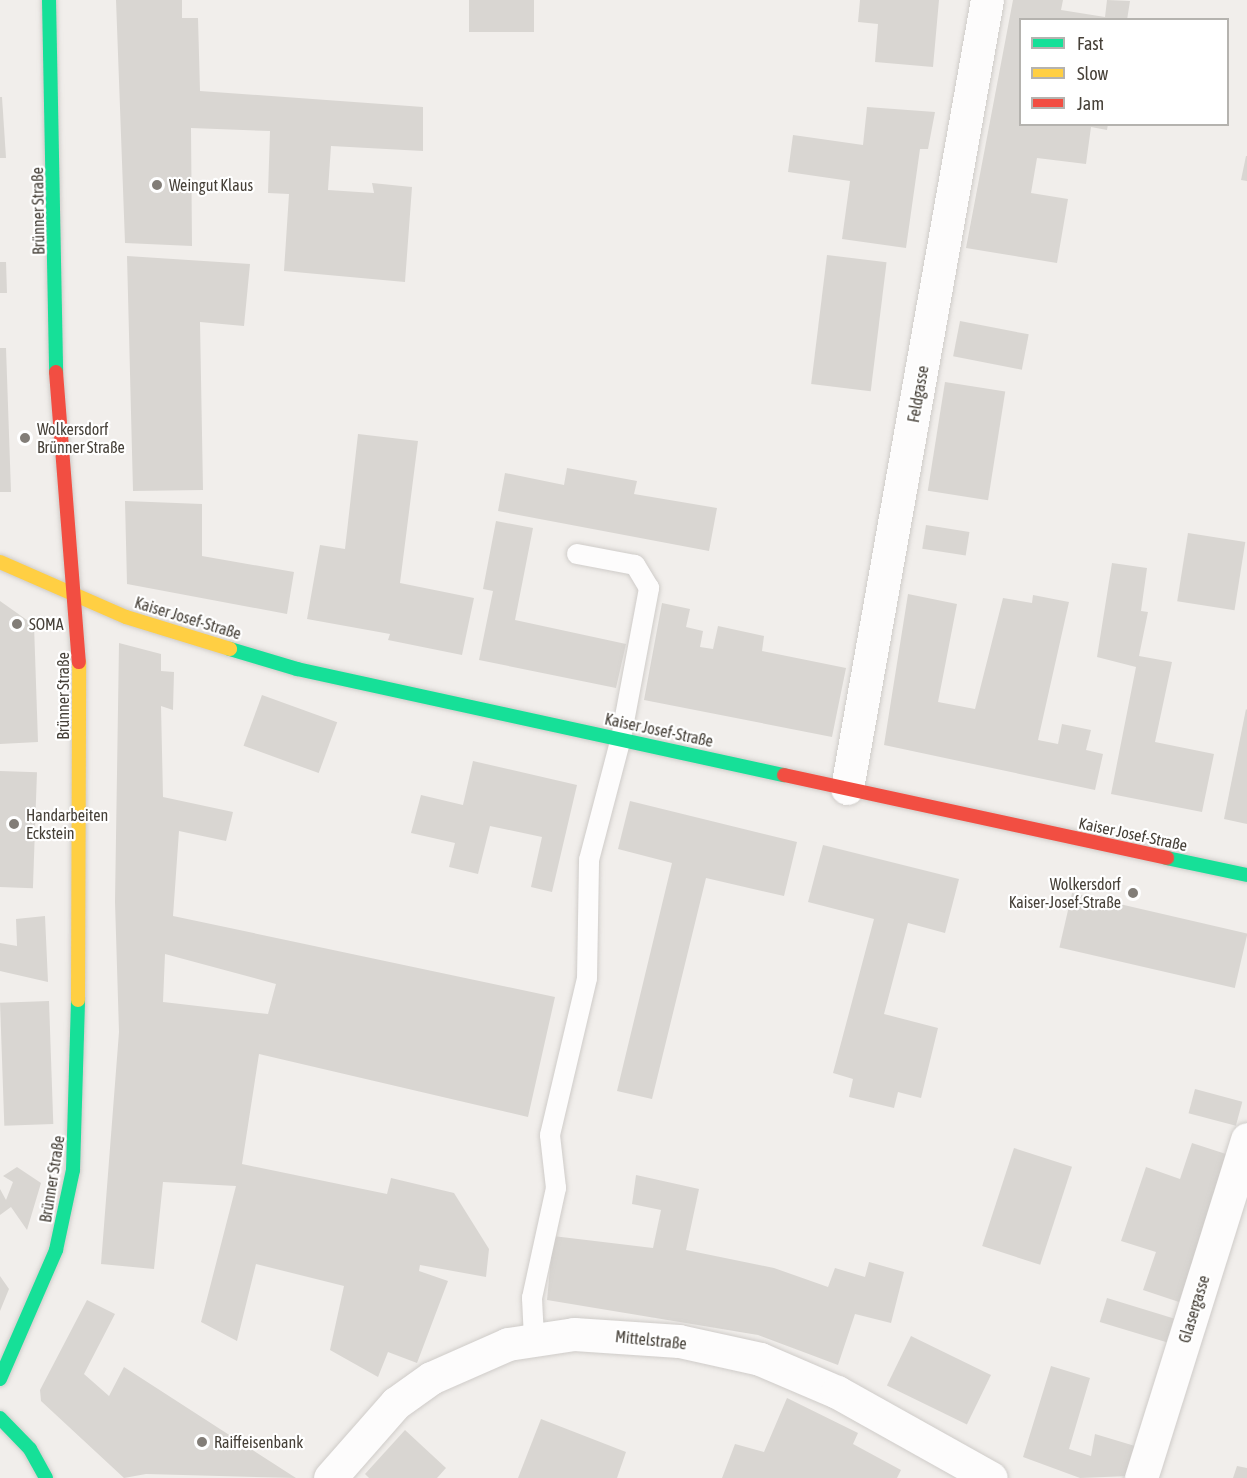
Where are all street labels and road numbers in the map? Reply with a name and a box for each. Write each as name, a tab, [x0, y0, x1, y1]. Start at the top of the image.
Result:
street label: Brünner Straße	[28, 167, 48, 255]
street label: Feldgasse	[904, 364, 932, 424]
street label: Kaiser Josef-Straße	[132, 593, 244, 643]
street label: Brünner Straße	[53, 652, 73, 740]
street label: Kaiser Josef-Straße	[603, 709, 715, 751]
street label: Kaiser Josef-Straße	[1077, 813, 1189, 855]
street label: Brünner Straße	[36, 1134, 68, 1224]
street label: Glasergasse	[1175, 1273, 1213, 1345]
street label: Mittelstraße	[614, 1327, 688, 1353]

